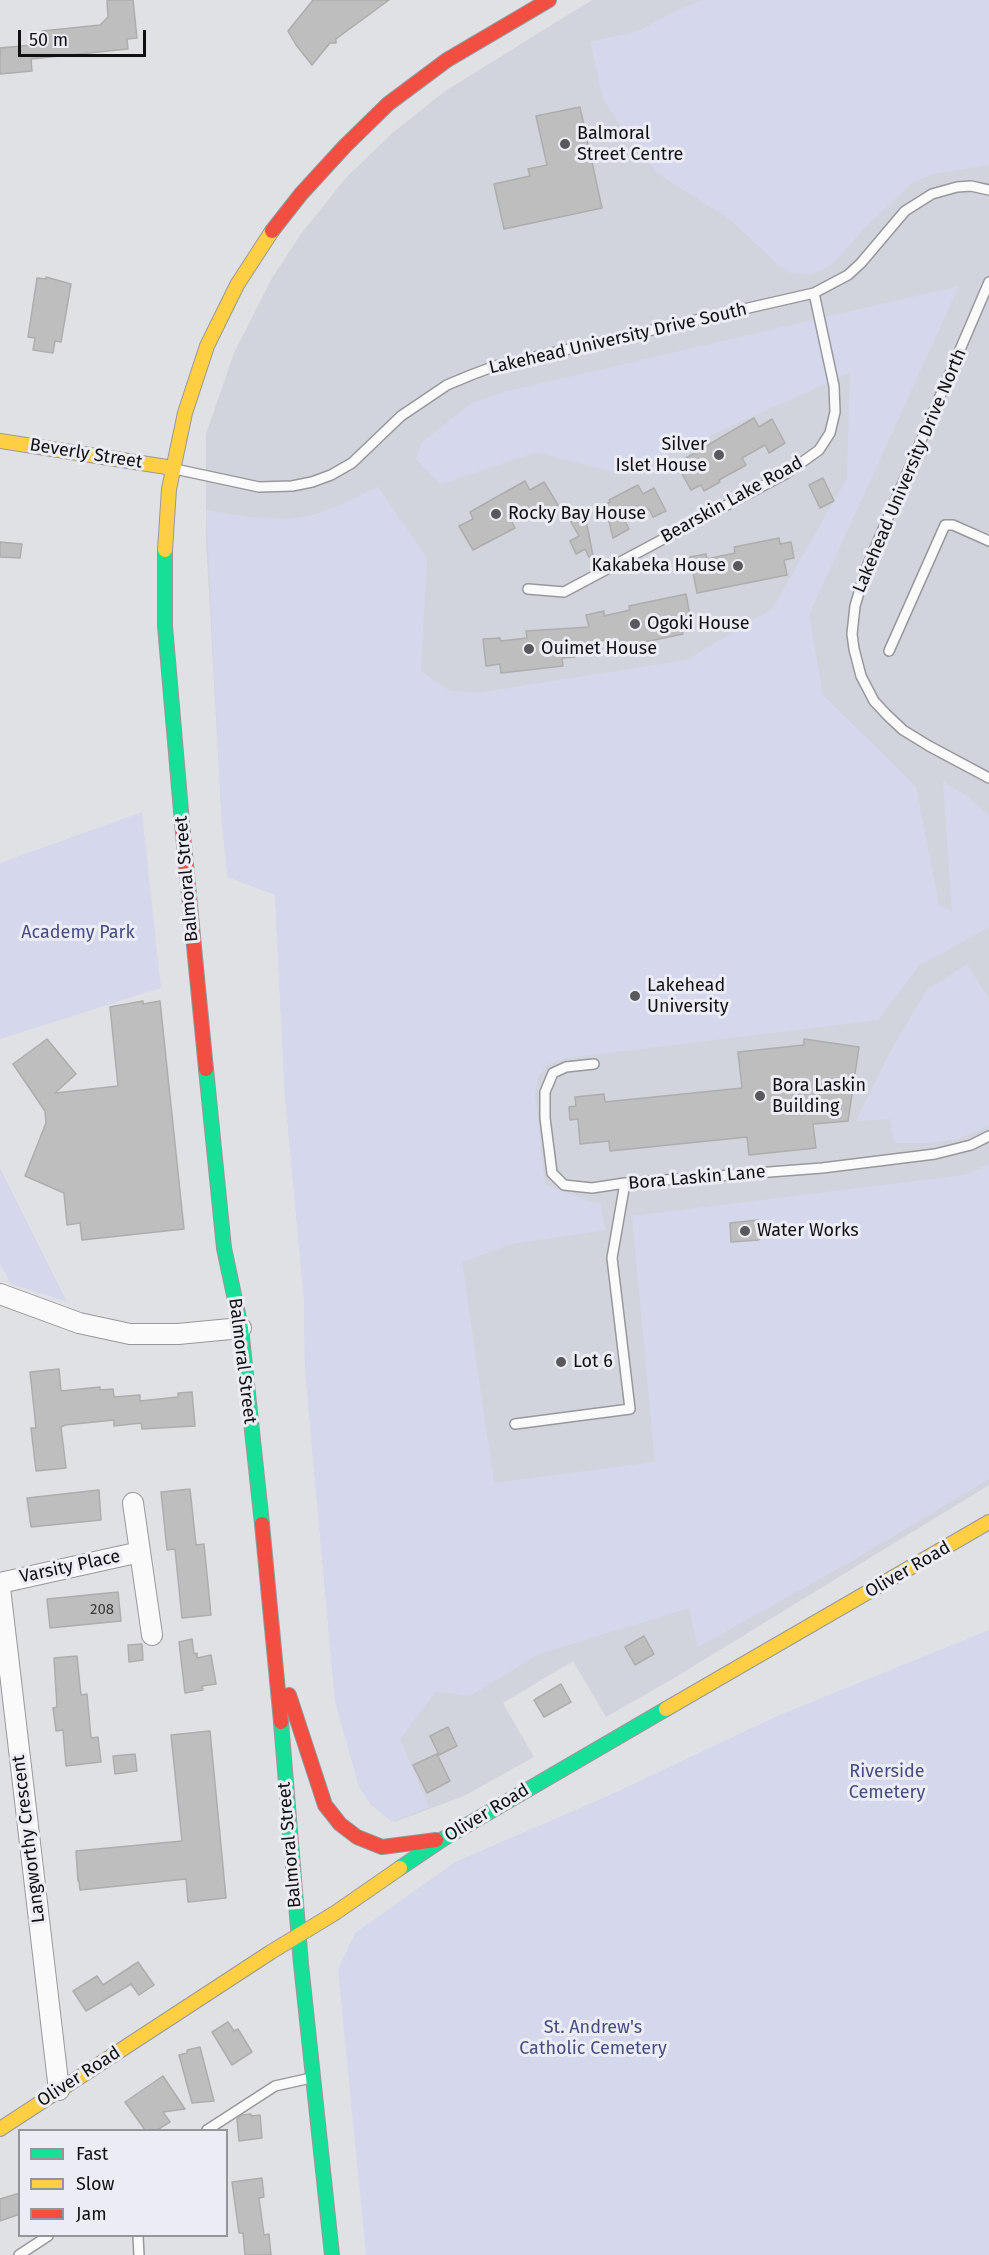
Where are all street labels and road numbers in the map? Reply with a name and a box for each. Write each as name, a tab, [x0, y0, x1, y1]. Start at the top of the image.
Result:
street label: Lakehead University Drive South	[487, 299, 749, 379]
street label: Lakehead University Drive North	[849, 346, 971, 596]
street label: Beverly Street	[28, 434, 144, 474]
street label: Bearskin Lake Road	[657, 452, 807, 548]
street label: Balmoral Street	[171, 815, 203, 943]
street label: Bora Laskin Lane	[627, 1161, 767, 1195]
street label: Balmoral Street	[224, 1297, 260, 1425]
street label: Oliver Road	[862, 1537, 954, 1603]
street label: Varsity Place	[18, 1546, 122, 1588]
street label: Langworthy Crescent	[8, 1754, 50, 1924]
street label: Oliver Road	[441, 1779, 533, 1847]
street label: Balmoral Street	[274, 1781, 306, 1909]
street label: Oliver Road	[33, 2042, 125, 2112]

